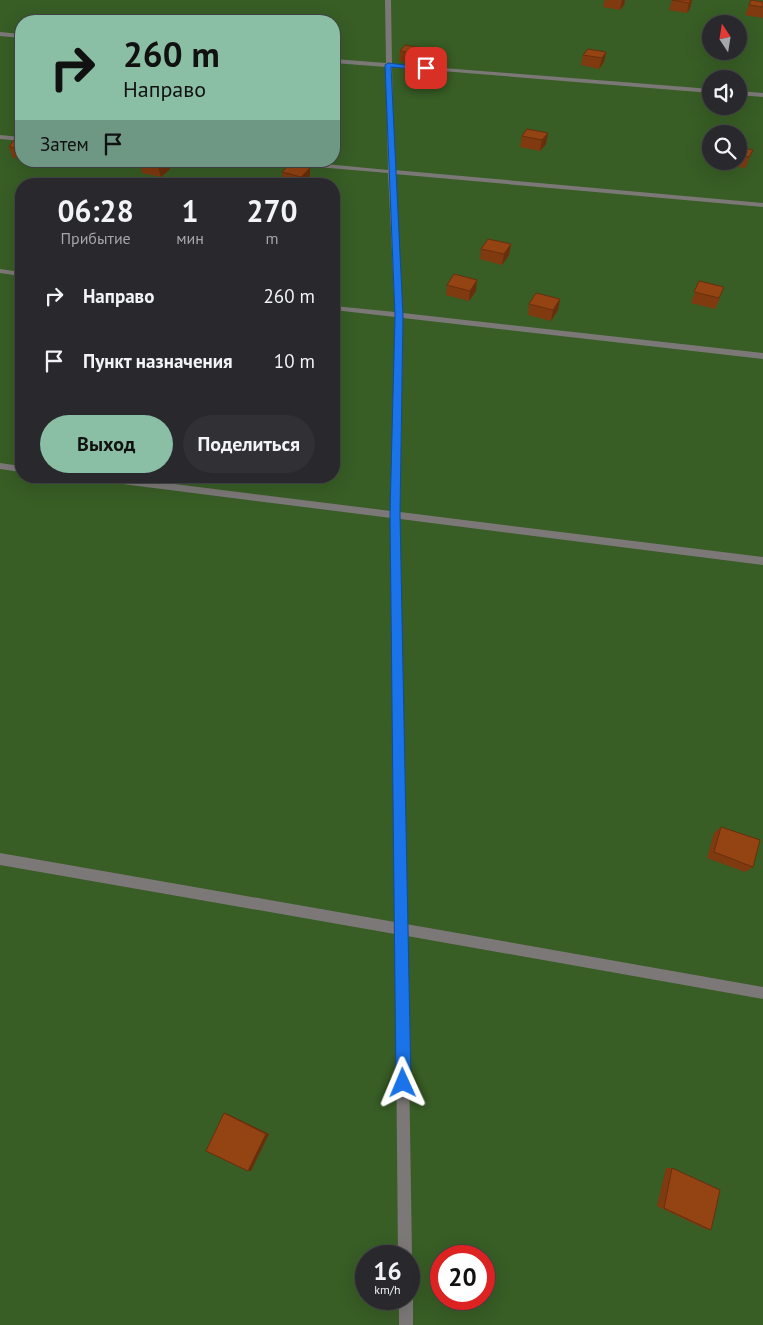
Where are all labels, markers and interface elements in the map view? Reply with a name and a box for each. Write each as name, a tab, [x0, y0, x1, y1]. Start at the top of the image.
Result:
north arrow	[702, 15, 748, 60]
map controls	[702, 15, 747, 170]
text: 260 m	[123, 31, 220, 77]
icon: right	[40, 35, 105, 100]
pin	[405, 47, 447, 89]
icon: arrive	[412, 54, 440, 82]
button: sound	[702, 70, 747, 115]
text: Направо	[123, 75, 206, 103]
button: search	[702, 125, 747, 170]
icon: arrive	[99, 130, 127, 158]
text: Затем	[40, 132, 89, 156]
text: 06:28	[58, 191, 134, 230]
text: 1	[182, 191, 199, 230]
text: 270	[246, 191, 297, 230]
text: Прибытие	[60, 228, 131, 248]
text: мин	[176, 228, 204, 248]
text: m	[265, 228, 278, 248]
icon: right	[40, 282, 68, 310]
text: Направо	[83, 284, 154, 308]
text: 260 m	[263, 284, 315, 308]
icon: arrive	[40, 347, 68, 375]
text: Пункт назначения	[83, 349, 233, 373]
text: 10 m	[274, 349, 315, 373]
button: Выход	[40, 415, 173, 473]
button: Поделиться	[183, 415, 315, 473]
position arrow	[376, 1056, 428, 1108]
speed limit sign: 20	[430, 1245, 495, 1310]
text: 16	[373, 1255, 402, 1287]
text: km/h	[374, 1282, 401, 1297]

